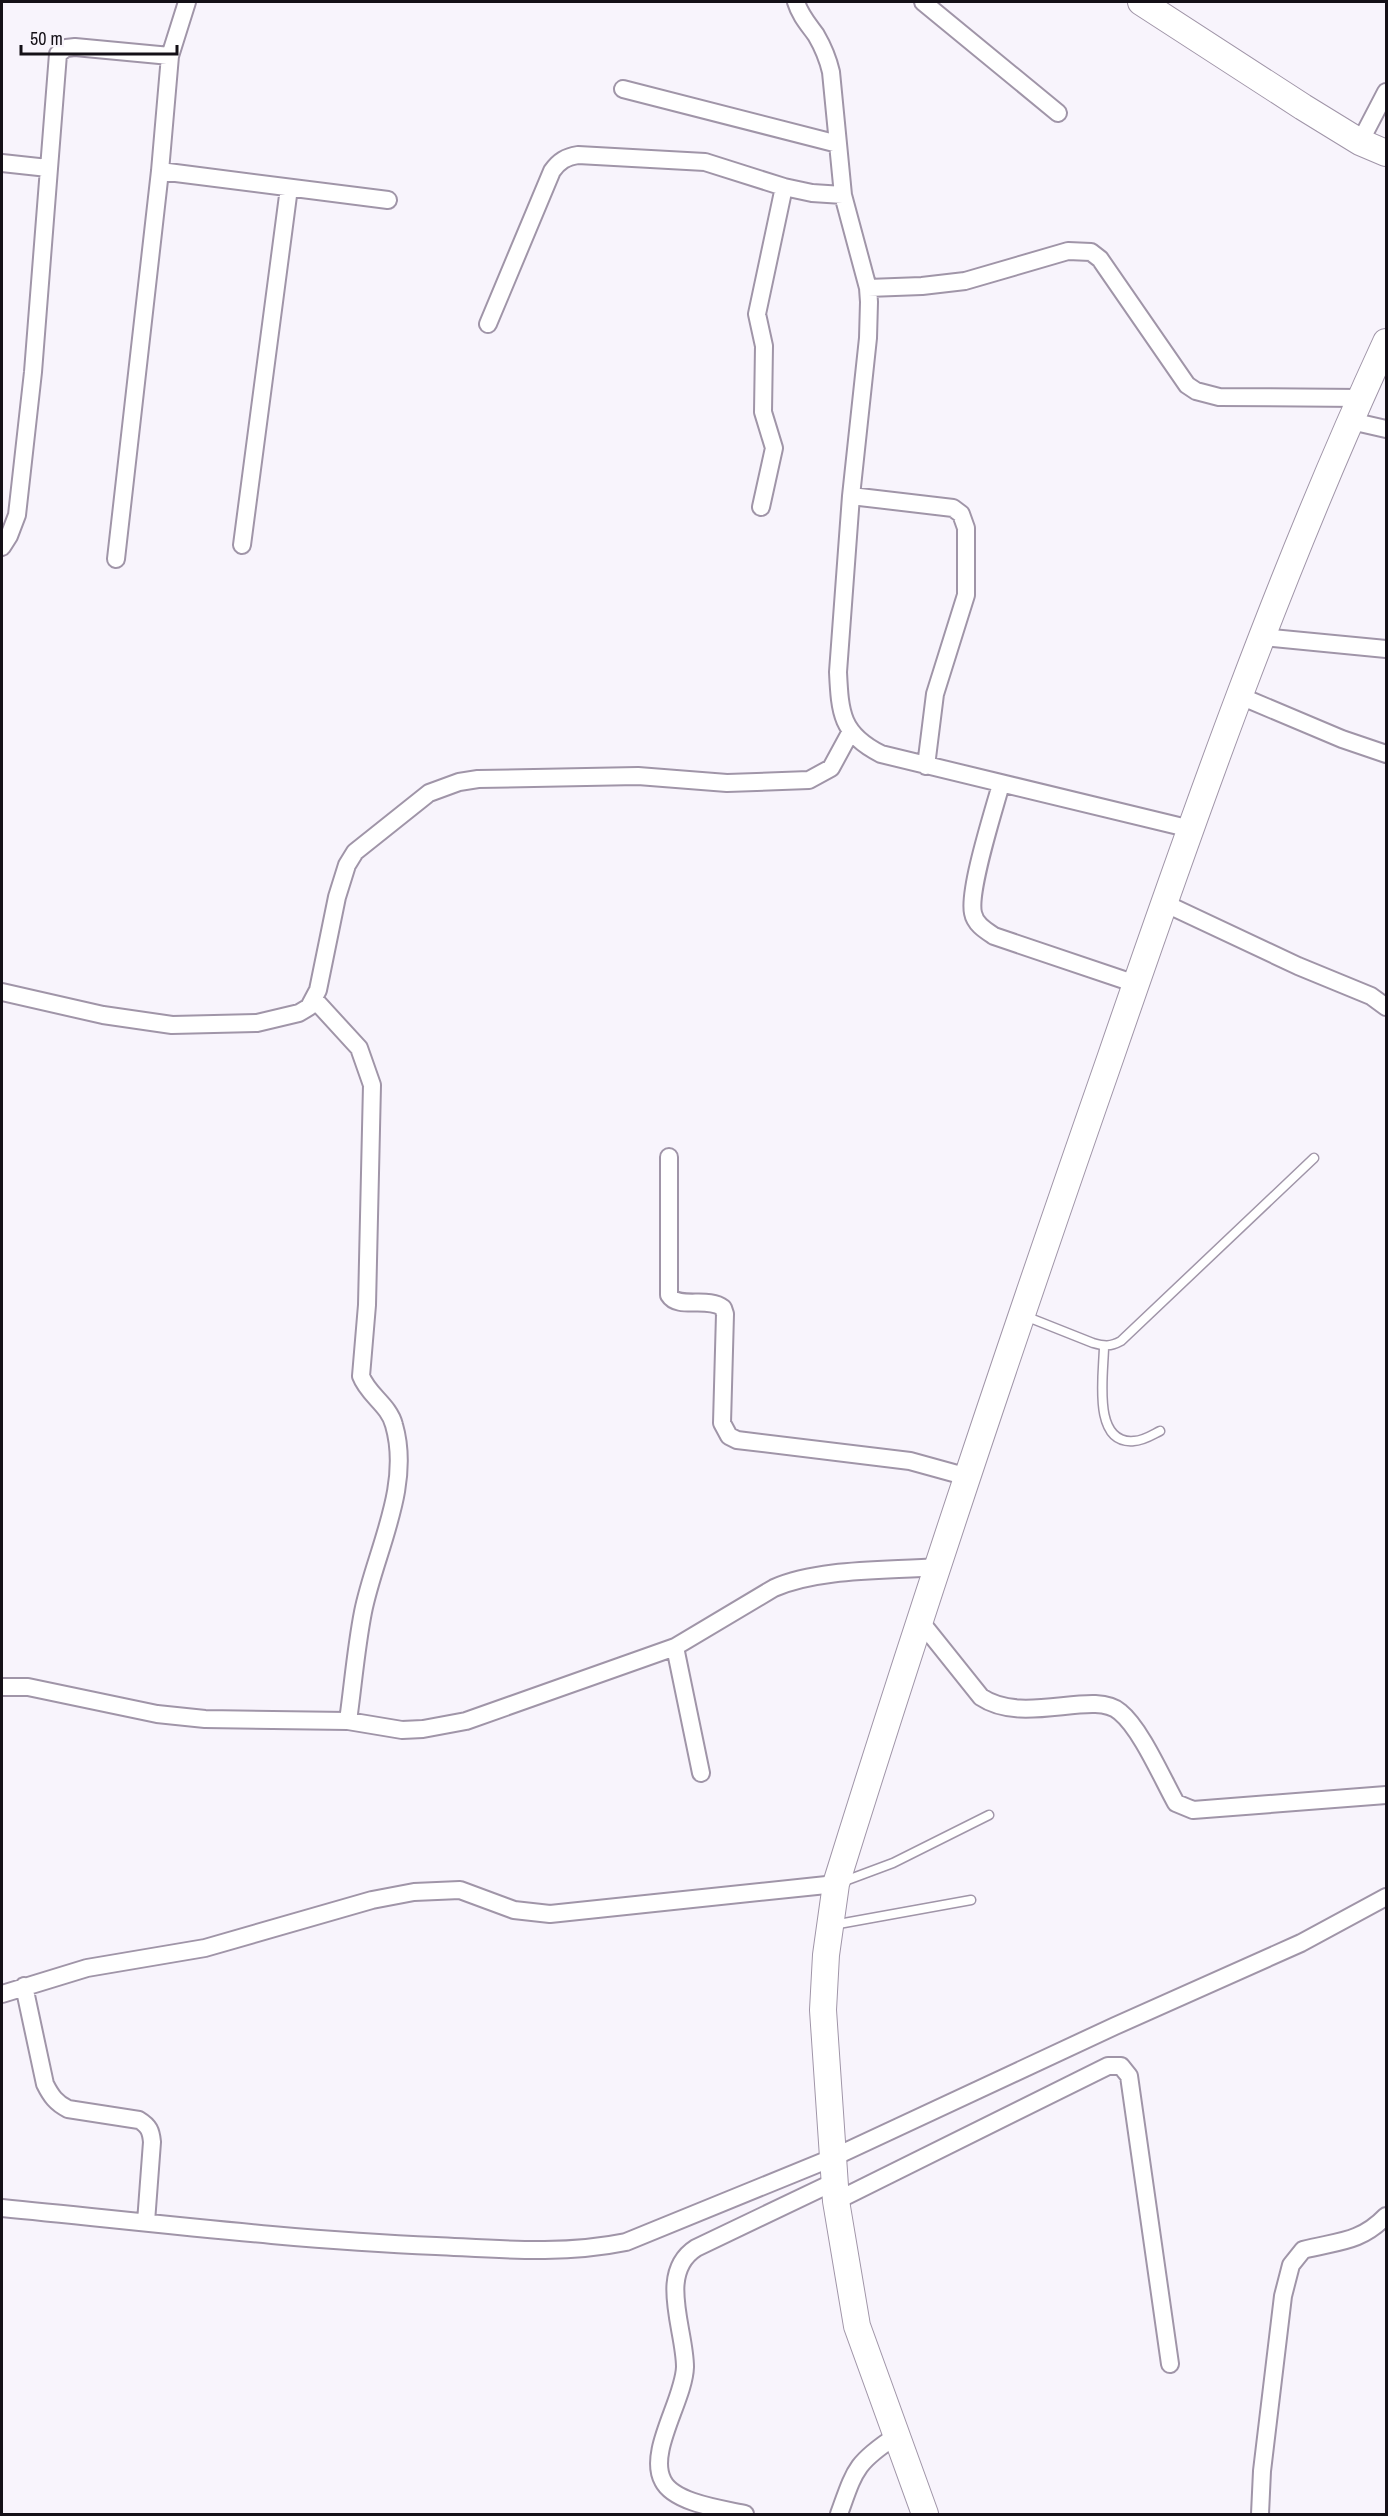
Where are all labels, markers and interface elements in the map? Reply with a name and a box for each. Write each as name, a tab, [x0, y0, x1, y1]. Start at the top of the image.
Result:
scale bar	[21, 18, 177, 56]
text: 50 m	[30, 26, 63, 51]

